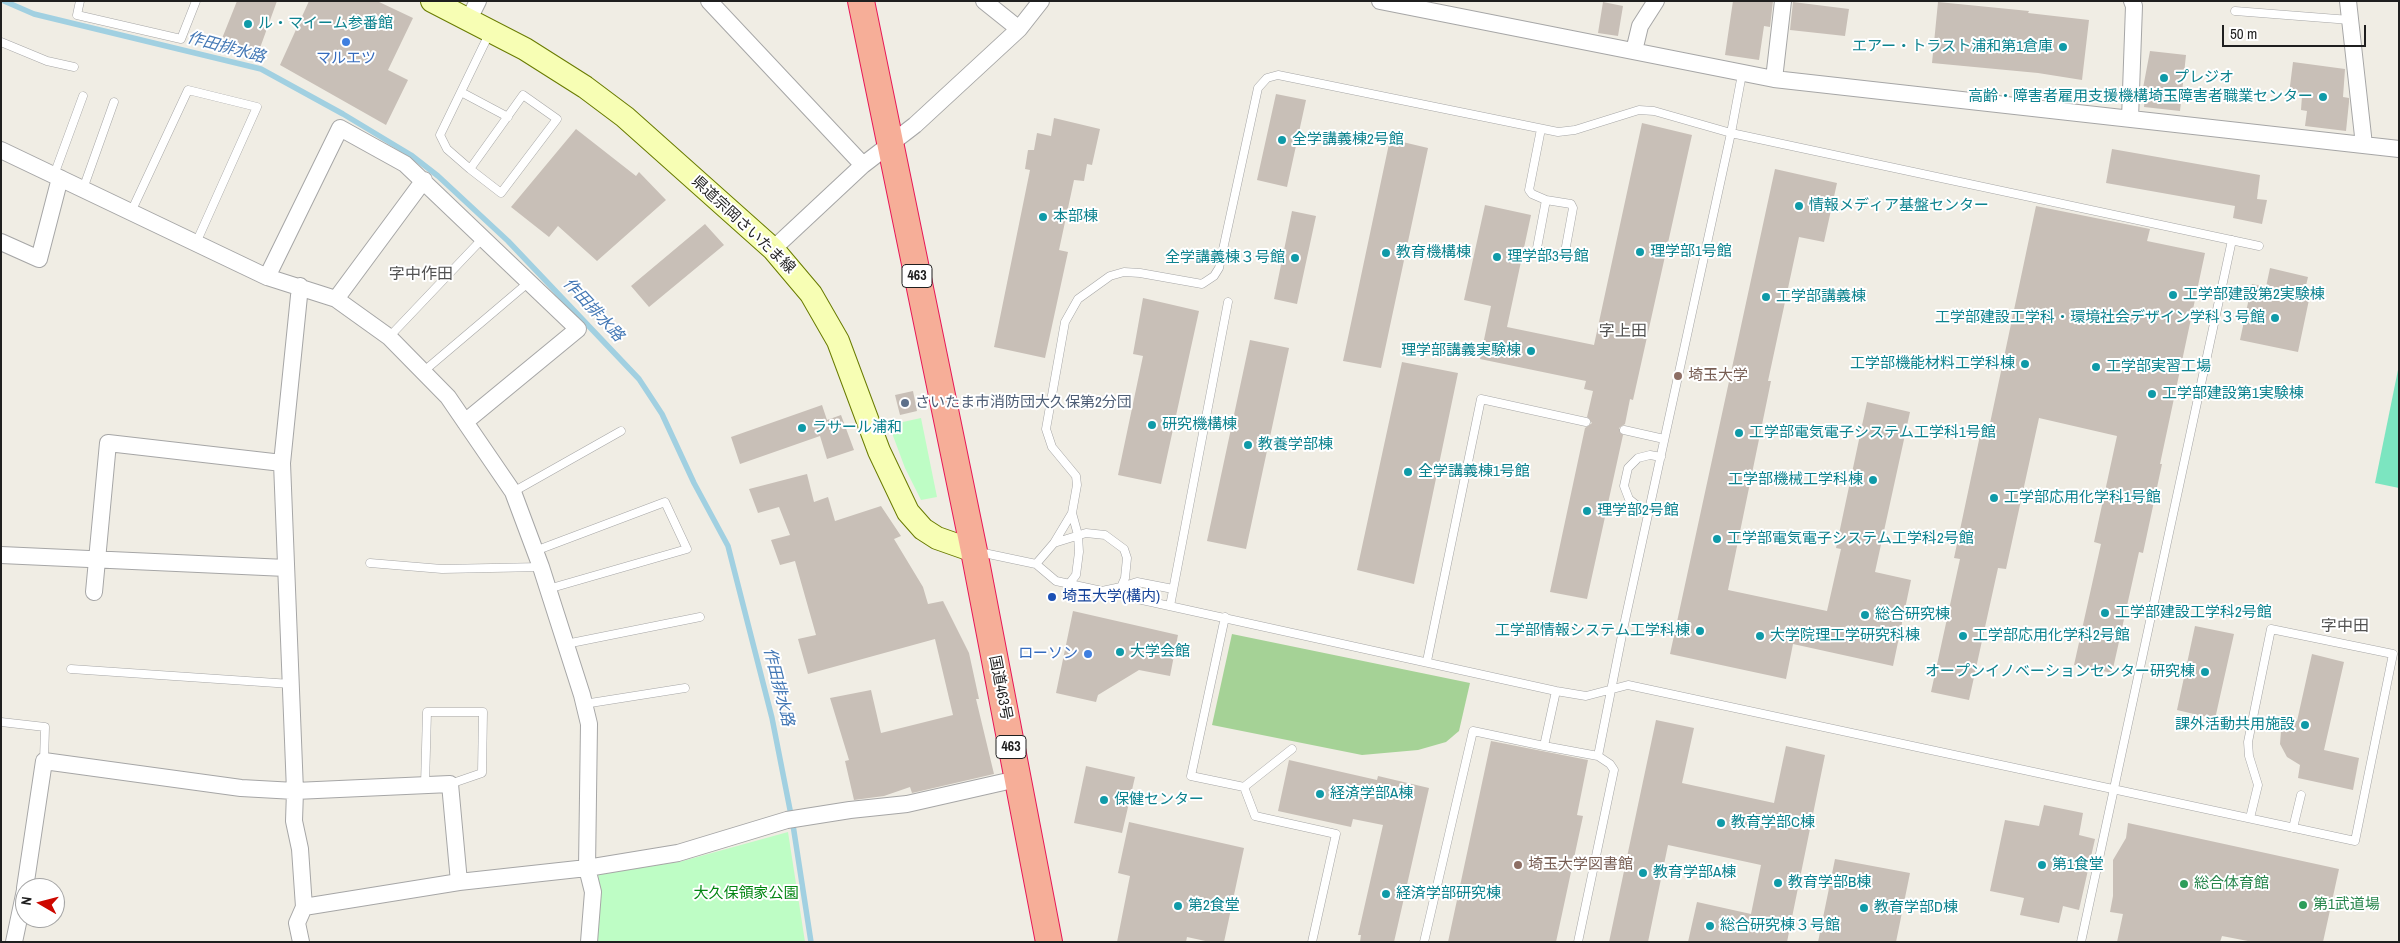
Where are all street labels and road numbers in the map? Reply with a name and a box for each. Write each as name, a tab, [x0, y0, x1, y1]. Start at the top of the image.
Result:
street label: 県道宗岡さいたま線	[687, 172, 799, 278]
road number: 463	[902, 264, 932, 288]
street label: 国道463号	[985, 654, 1015, 722]
road number: 463	[996, 736, 1026, 759]

